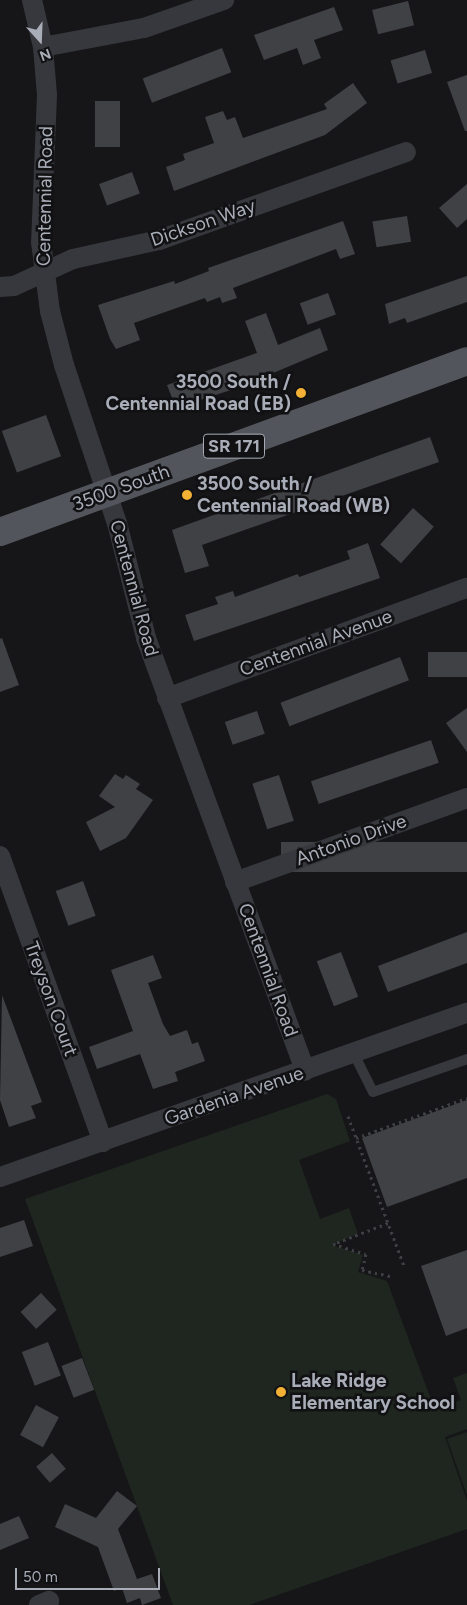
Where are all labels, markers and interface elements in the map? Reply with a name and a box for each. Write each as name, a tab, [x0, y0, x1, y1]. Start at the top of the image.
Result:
north arrow	[15, 15, 65, 65]
text: N	[37, 45, 53, 64]
street label: Centennial Road	[32, 126, 58, 266]
street label: Dickson Way	[148, 194, 258, 252]
place label: 3500 South / Centennial Road (EB)	[105, 371, 291, 415]
marker: 3500 South / Centennial Road (EB)	[295, 387, 307, 399]
road number: SR 171	[203, 431, 265, 462]
street label: 3500 South	[69, 460, 173, 516]
place label: 3500 South / Centennial Road (WB)	[197, 473, 390, 517]
marker: 3500 South / Centennial Road (WB)	[181, 489, 193, 501]
street label: Centennial Road	[105, 517, 163, 659]
street label: Centennial Avenue	[237, 605, 395, 681]
street label: Antonio Drive	[292, 809, 410, 871]
street label: Centennial Road	[233, 900, 303, 1040]
street label: Treyson Court	[20, 939, 82, 1059]
street label: Gardenia Avenue	[161, 1062, 307, 1130]
place label: Lake Ridge Elementary School	[291, 1370, 455, 1414]
marker: Lake Ridge Elementary School	[275, 1386, 287, 1398]
scale bar	[18, 1558, 162, 1590]
text: 50 m	[23, 1568, 58, 1586]

